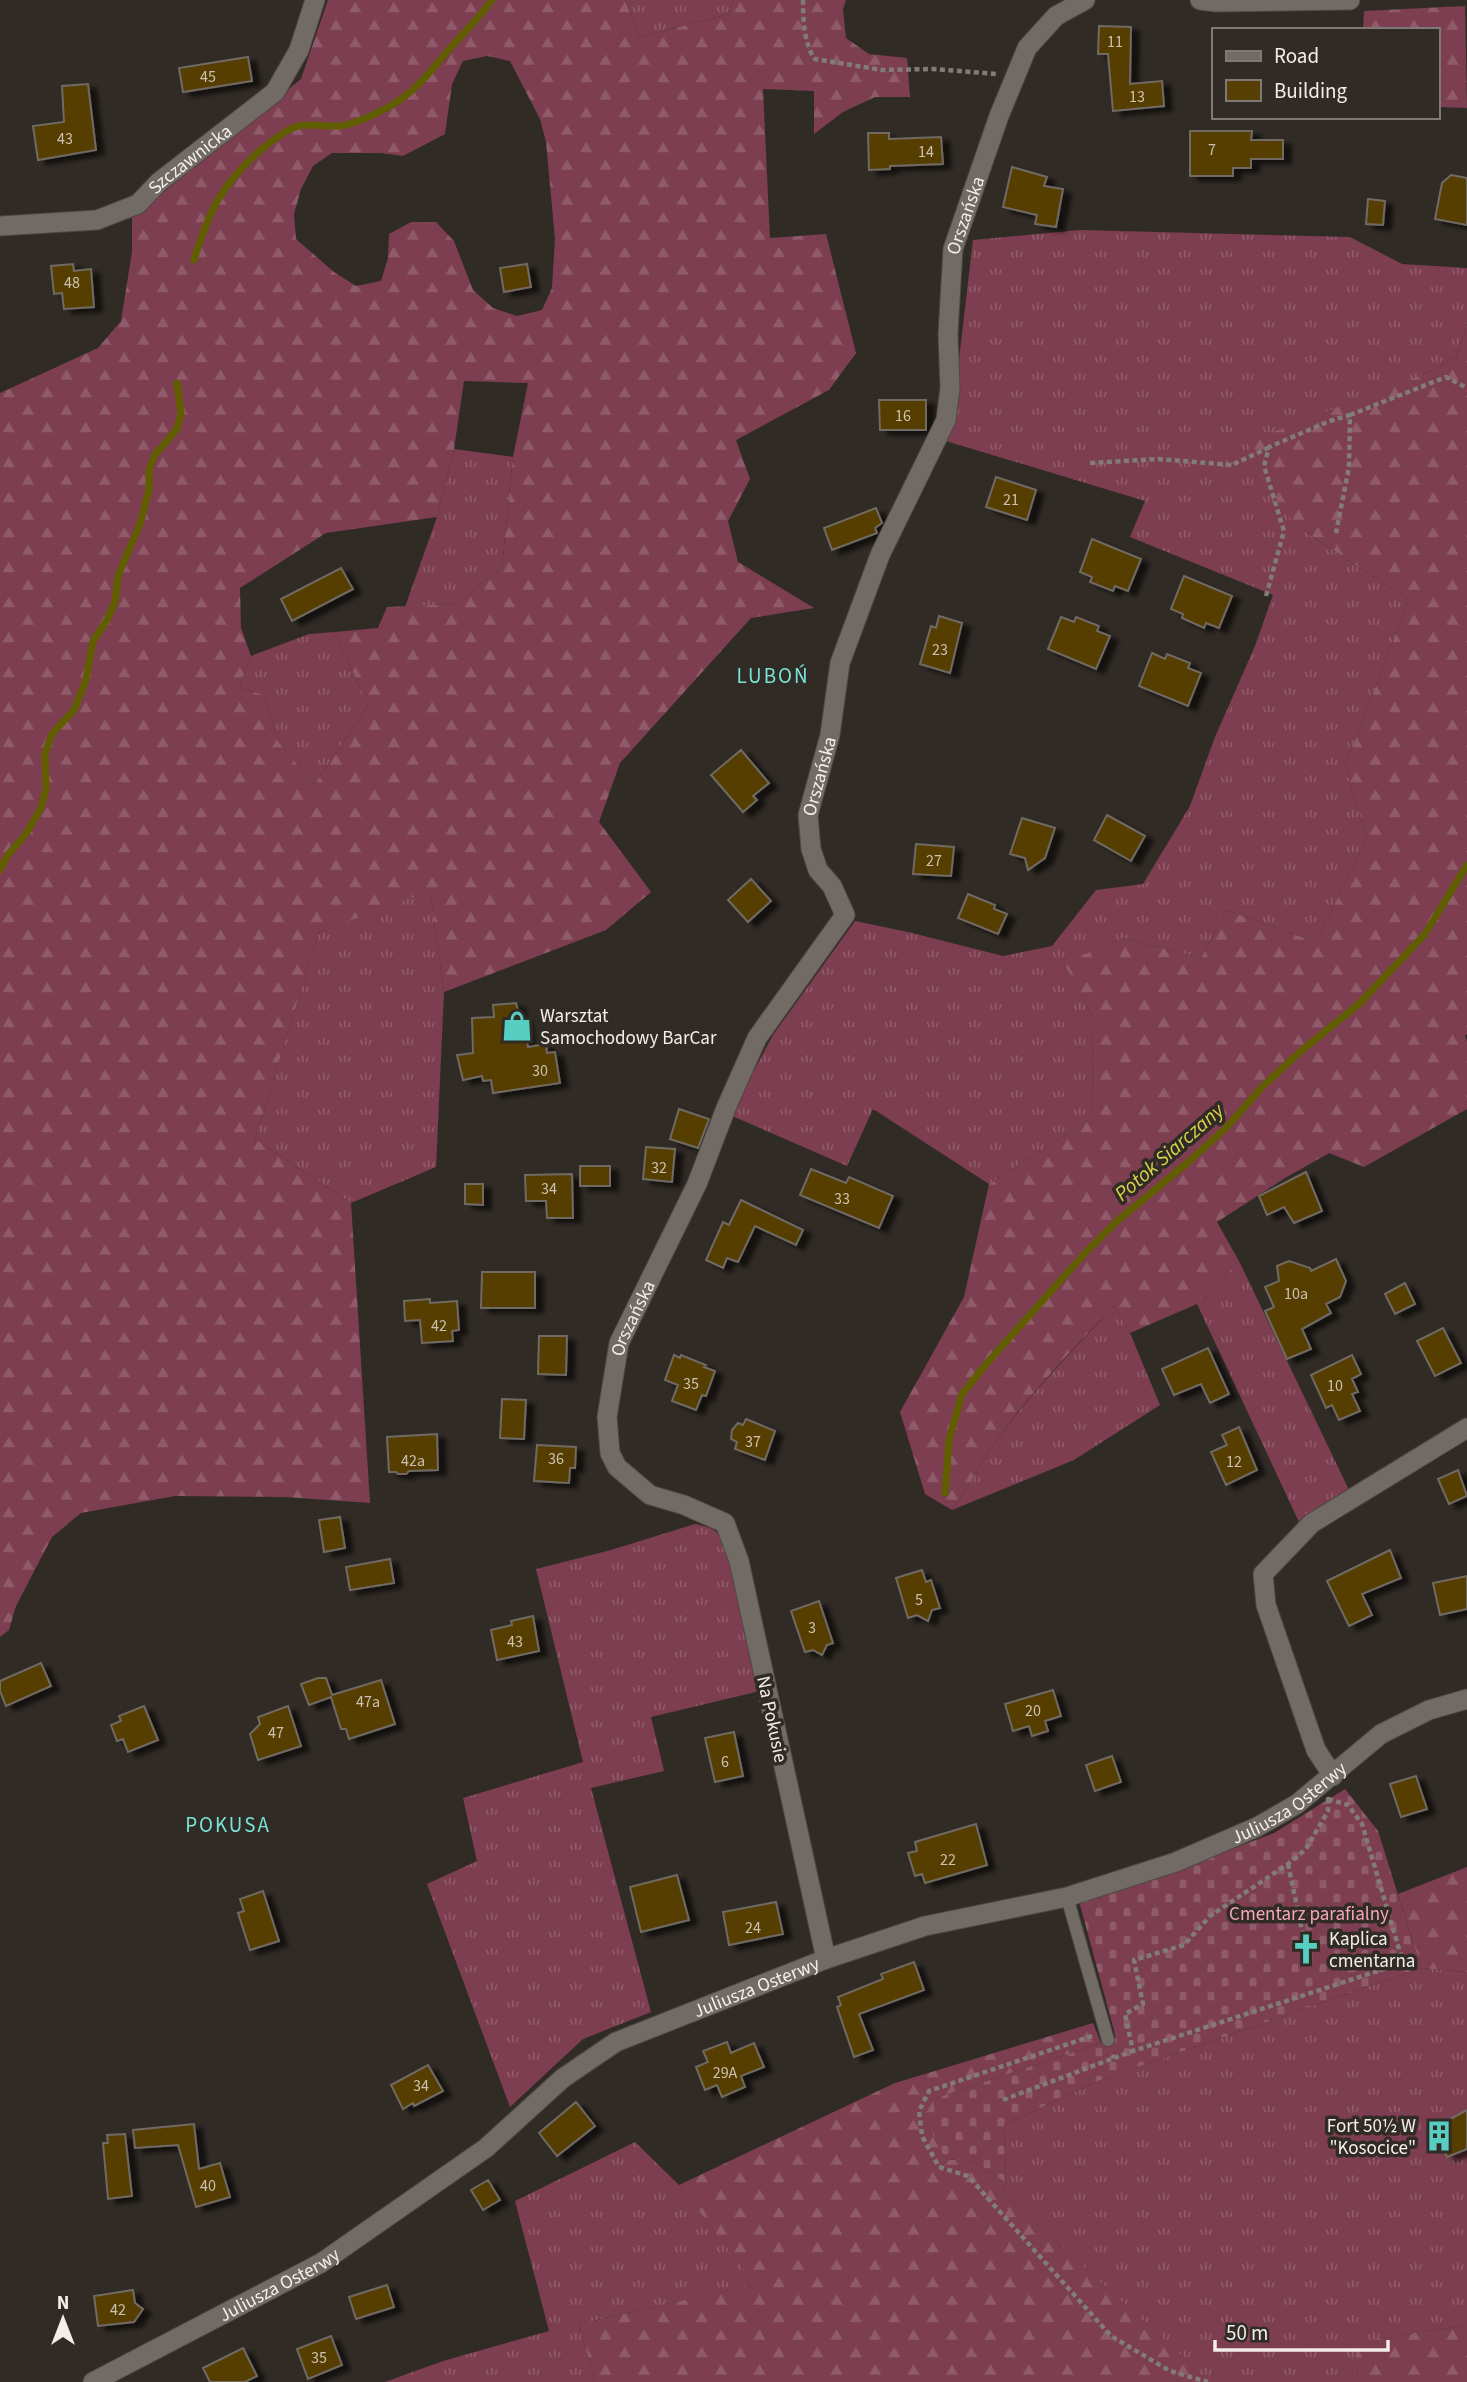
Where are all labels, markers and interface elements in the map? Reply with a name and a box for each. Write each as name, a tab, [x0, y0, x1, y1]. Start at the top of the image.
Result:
legend	[1212, 28, 1439, 119]
house number: 11	[1107, 31, 1123, 53]
text: Road	[1274, 41, 1319, 71]
house number: 45	[200, 66, 216, 88]
text: Building	[1274, 76, 1348, 106]
house number: 13	[1129, 86, 1145, 108]
street label: Szczawnicka	[142, 118, 238, 201]
house number: 43	[57, 128, 73, 150]
house number: 7	[1208, 139, 1216, 161]
house number: 14	[918, 141, 934, 163]
street label: Orszańska	[940, 173, 992, 259]
house number: 48	[64, 272, 80, 294]
house number: 16	[895, 405, 911, 427]
house number: 21	[1003, 489, 1019, 511]
house number: 23	[932, 639, 948, 661]
district label: LUBOŃ	[736, 661, 810, 691]
street label: Orszańska	[796, 734, 844, 819]
house number: 27	[926, 850, 942, 872]
place label: Warsztat Samochodowy BarCar	[540, 1003, 717, 1052]
shop icon: Warsztat Samochodowy BarCar	[500, 1009, 534, 1043]
house number: 30	[532, 1060, 548, 1082]
water label: Potok Siarczany	[1108, 1095, 1232, 1208]
house number: 32	[651, 1157, 667, 1179]
house number: 34	[541, 1178, 557, 1200]
house number: 33	[834, 1188, 850, 1210]
street label: Orszańska	[605, 1276, 663, 1358]
house number: 10a	[1284, 1283, 1308, 1305]
house number: 42	[431, 1315, 447, 1337]
house number: 35	[683, 1373, 699, 1395]
house number: 10	[1327, 1375, 1343, 1397]
house number: 37	[745, 1431, 761, 1453]
house number: 36	[548, 1448, 564, 1470]
house number: 42a	[401, 1450, 425, 1472]
house number: 12	[1226, 1451, 1242, 1473]
house number: 5	[915, 1589, 923, 1611]
house number: 3	[808, 1617, 816, 1639]
house number: 43	[507, 1631, 523, 1653]
street label: Na Pokusie	[749, 1674, 794, 1765]
house number: 47a	[356, 1691, 380, 1713]
house number: 20	[1025, 1700, 1041, 1722]
house number: 47	[268, 1722, 284, 1744]
house number: 6	[721, 1751, 729, 1773]
street label: Juliusza Osterwy	[1227, 1756, 1353, 1852]
district label: POKUSA	[185, 1810, 271, 1840]
house number: 22	[940, 1849, 956, 1871]
park label: Cmentarz parafialny	[1229, 1901, 1389, 1928]
house number: 24	[745, 1917, 761, 1939]
place label: Kaplica cmentarna	[1329, 1926, 1415, 1975]
church icon: Kaplica cmentarna	[1289, 1932, 1323, 1966]
street label: Juliusza Osterwy	[689, 1951, 824, 2025]
house number: 29A	[713, 2062, 738, 2084]
house number: 34	[413, 2075, 429, 2097]
place label: Fort 50½ W "Kosocice"	[1327, 2113, 1416, 2162]
building icon: Fort 50½ W "Kosocice"	[1422, 2119, 1456, 2153]
house number: 40	[200, 2175, 216, 2197]
street label: Juliusza Osterwy	[214, 2242, 346, 2329]
north arrow	[28, 2284, 98, 2354]
text: N	[57, 2290, 69, 2317]
house number: 42	[110, 2299, 126, 2321]
scale bar	[1215, 2308, 1388, 2352]
text: 50 m	[1226, 2318, 1268, 2348]
house number: 35	[311, 2347, 327, 2369]

